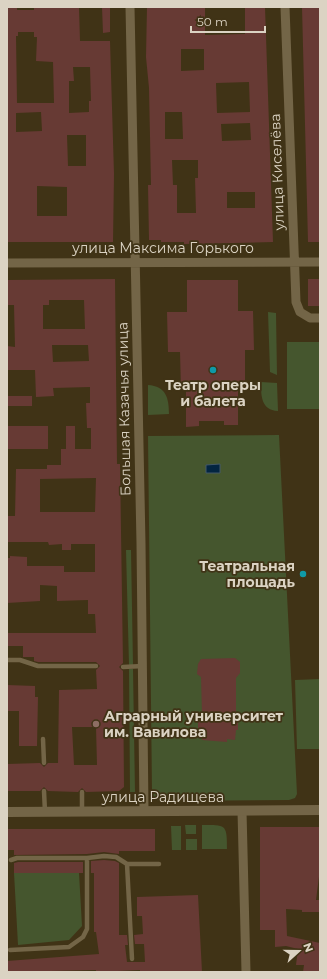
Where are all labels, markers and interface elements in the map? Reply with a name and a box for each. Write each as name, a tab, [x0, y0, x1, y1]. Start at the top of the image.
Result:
scale bar	[191, 8, 265, 34]
text: 50 m	[197, 14, 228, 29]
street label: улица Киселёва	[266, 113, 288, 232]
street label: улица Максима Горького	[71, 239, 254, 257]
street label: Большая Казачья улица	[113, 322, 135, 496]
marker: Театр оперы и балета	[208, 365, 218, 375]
place label: Театр оперы и балета	[165, 376, 261, 410]
place label: Театральная площадь	[199, 557, 296, 591]
marker: Театральная площадь	[298, 569, 308, 579]
place label: Аграрный университет им. Вавилова	[104, 707, 284, 741]
marker: Аграрный университет им. Вавилова	[91, 719, 101, 729]
street label: улица Радищева	[101, 788, 224, 806]
north arrow	[279, 931, 319, 971]
text: N	[300, 941, 316, 954]

